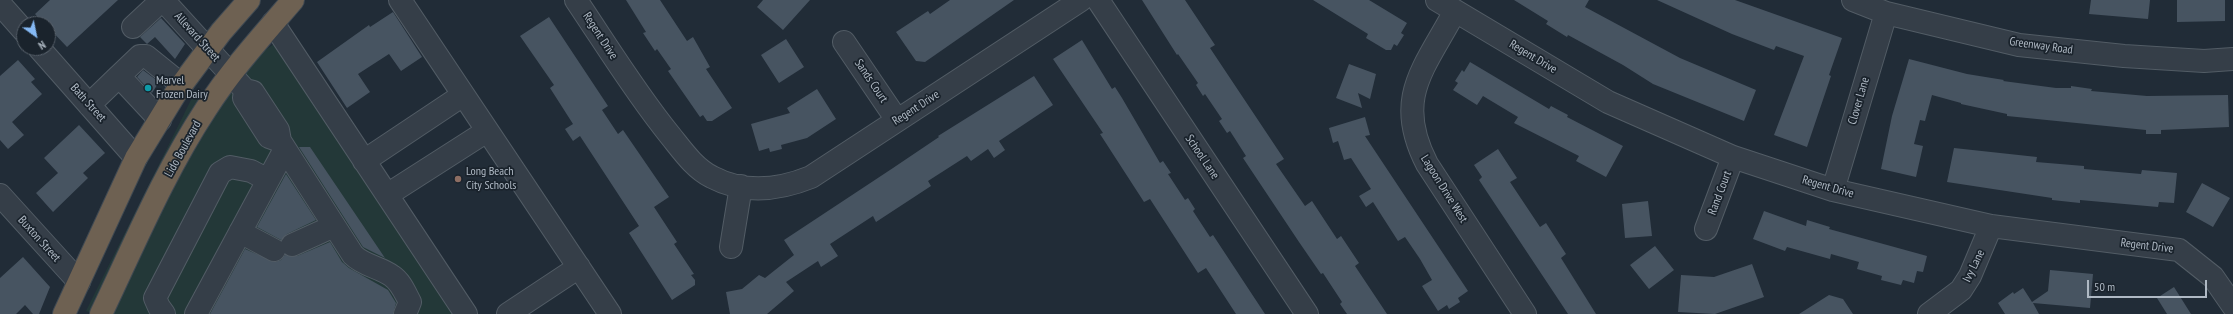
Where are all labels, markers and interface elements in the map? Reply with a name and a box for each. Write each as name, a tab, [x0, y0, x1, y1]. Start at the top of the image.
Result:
street label: Allevard Street	[171, 9, 223, 65]
street label: Regent Drive	[579, 10, 621, 62]
north arrow	[16, 16, 56, 56]
street label: Greenway Road	[2008, 34, 2074, 58]
street label: Regent Drive	[1506, 37, 1560, 77]
text: N	[36, 38, 48, 53]
street label: Sands Court	[851, 56, 891, 106]
place label: Marvel Frozen Dairy	[156, 74, 208, 102]
street label: Clover Lane	[1845, 76, 1873, 126]
street label: Bath Street	[67, 81, 109, 125]
marker: Marvel Frozen Dairy	[143, 83, 153, 93]
street label: Regent Drive	[890, 87, 942, 129]
street label: Lido Boulevard	[162, 118, 204, 180]
street label: School Lane	[1182, 132, 1222, 182]
street label: Lagoon Drive West	[1417, 152, 1471, 226]
place label: Long Beach City Schools	[466, 165, 516, 193]
street label: Rand Court	[1705, 169, 1735, 217]
street label: Regent Drive	[1800, 173, 1856, 201]
marker: Long Beach City Schools	[453, 174, 463, 184]
street label: Buxton Street	[15, 213, 63, 265]
street label: Regent Drive	[2120, 236, 2174, 256]
street label: Ivy Lane	[1960, 247, 1988, 285]
scale bar	[2089, 272, 2209, 298]
text: 50 m	[2094, 279, 2115, 294]

